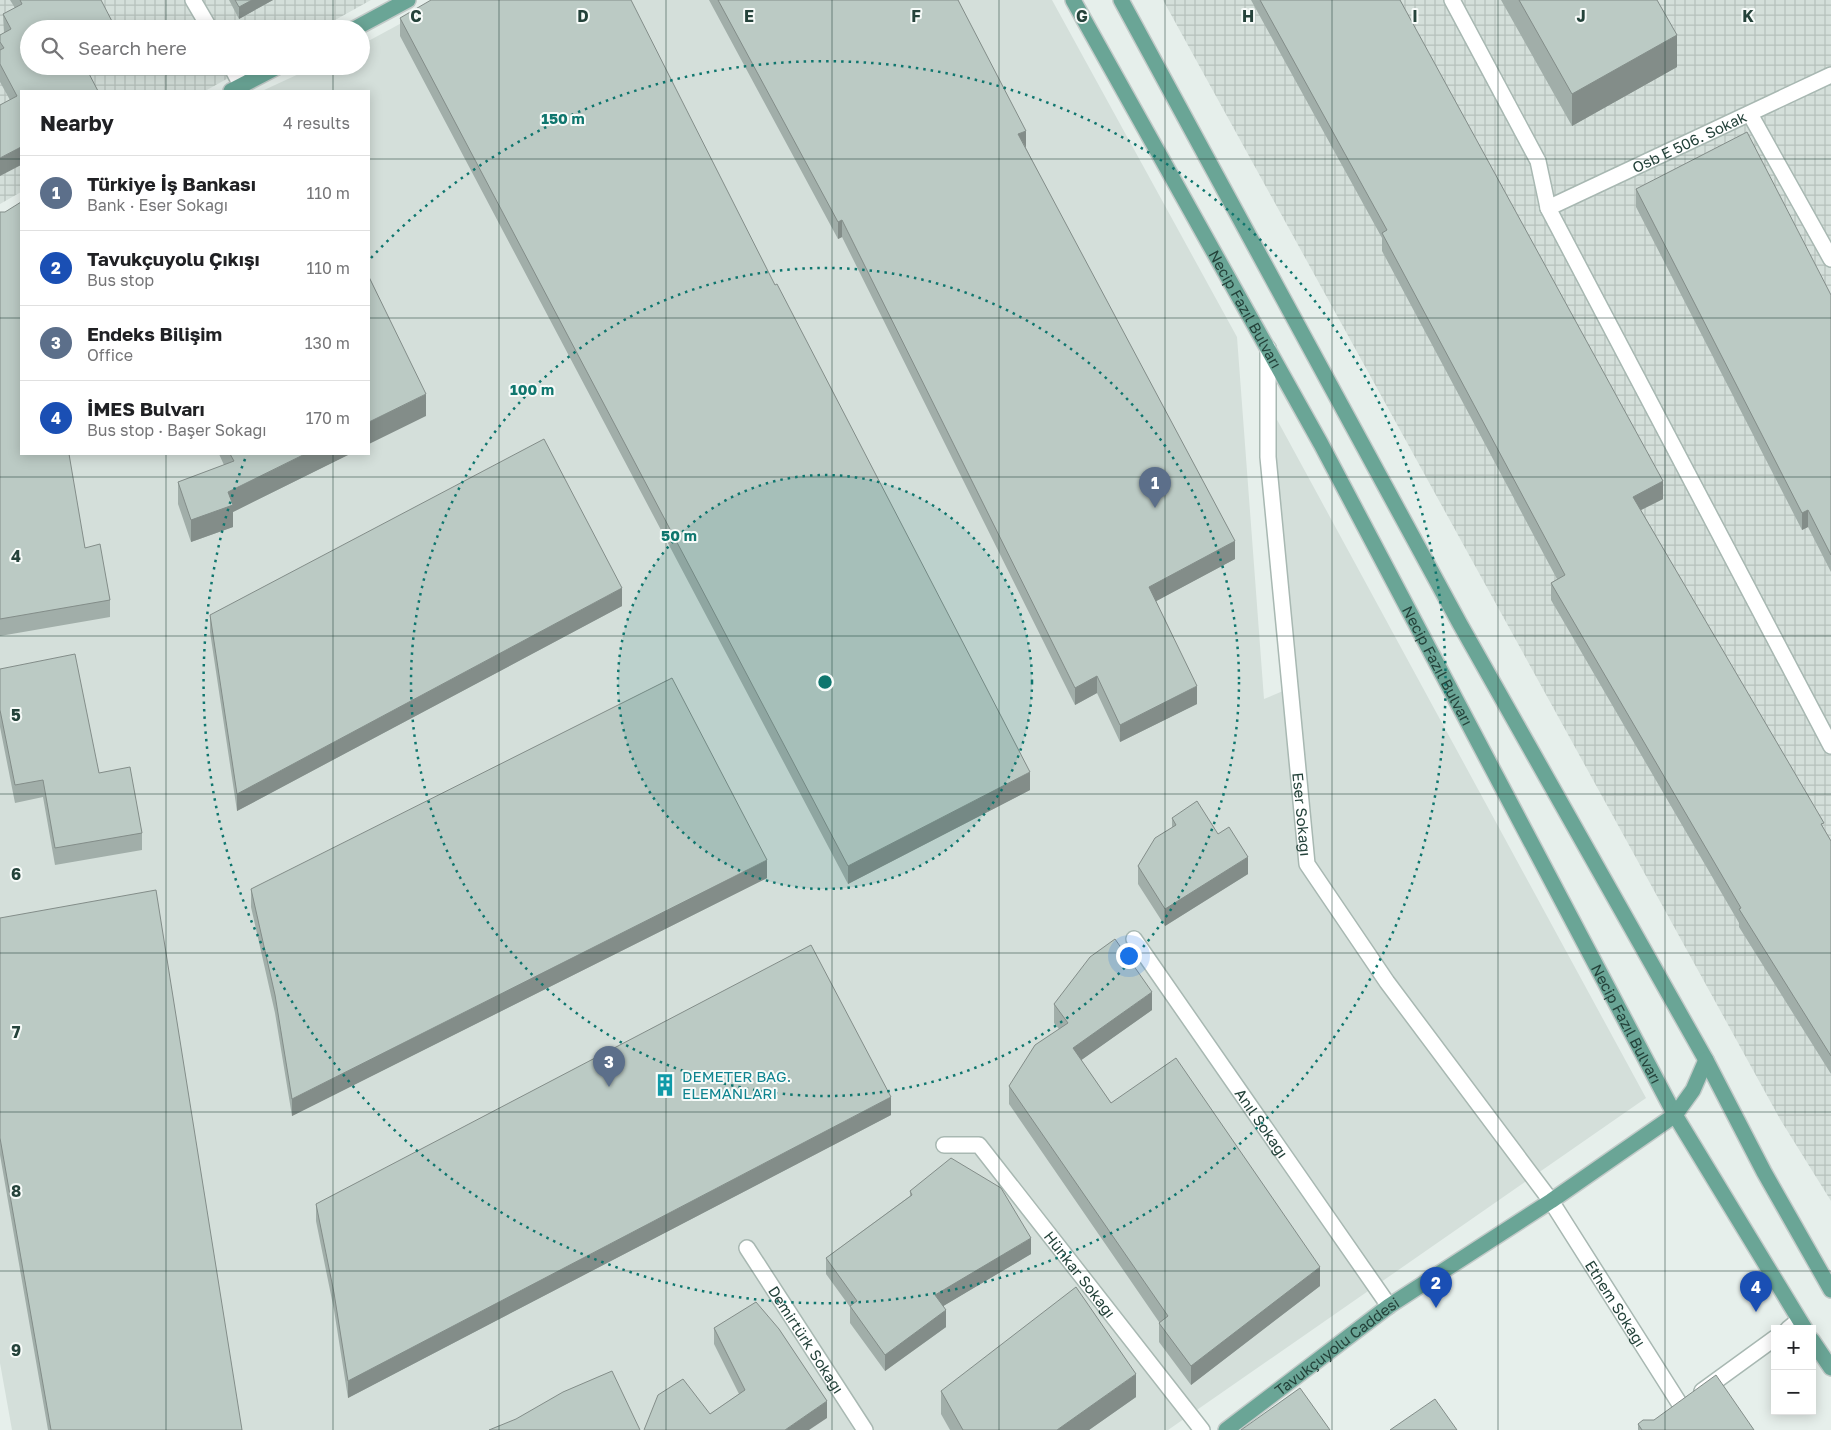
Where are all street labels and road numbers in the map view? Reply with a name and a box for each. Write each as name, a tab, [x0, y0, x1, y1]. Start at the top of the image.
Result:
street label: Osb E 506. Sokak	[1629, 107, 1750, 176]
street label: Necip Fazıl Bulvarı	[1205, 247, 1286, 371]
street label: Necip Fazıl Bulvarı	[1399, 603, 1477, 728]
street label: Eser Sokağı	[1289, 772, 1315, 857]
street label: Necip Fazıl Bulvarı	[1588, 961, 1666, 1087]
street label: Anıl Sokağı	[1231, 1085, 1292, 1161]
street label: Hünkar Sokağı	[1041, 1227, 1119, 1321]
street label: Ethem Sokağı	[1582, 1257, 1650, 1350]
street label: Demirtürk Sokağı	[765, 1282, 848, 1397]
street label: Tavukçuyolu Caddesi	[1271, 1293, 1402, 1399]

